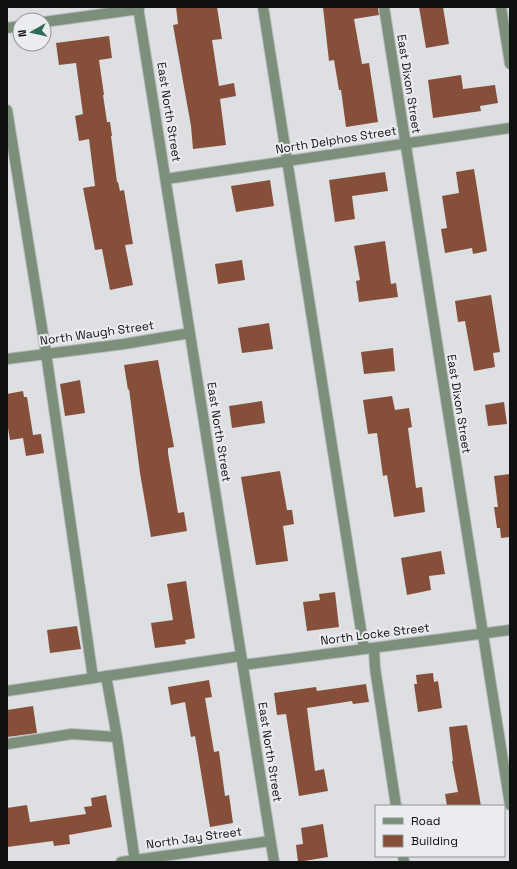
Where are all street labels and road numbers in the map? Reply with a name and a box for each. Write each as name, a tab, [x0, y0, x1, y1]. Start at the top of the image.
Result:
street label: East Dixon Street	[393, 33, 425, 135]
street label: East North Street	[153, 61, 185, 163]
street label: North Delphos Street	[274, 123, 398, 157]
street label: North Waugh Street	[39, 317, 155, 349]
street label: East Dixon Street	[443, 353, 475, 455]
street label: East North Street	[203, 381, 235, 483]
street label: North Locke Street	[319, 619, 431, 649]
street label: East North Street	[254, 701, 286, 803]
street label: North Jay Street	[145, 823, 243, 853]

